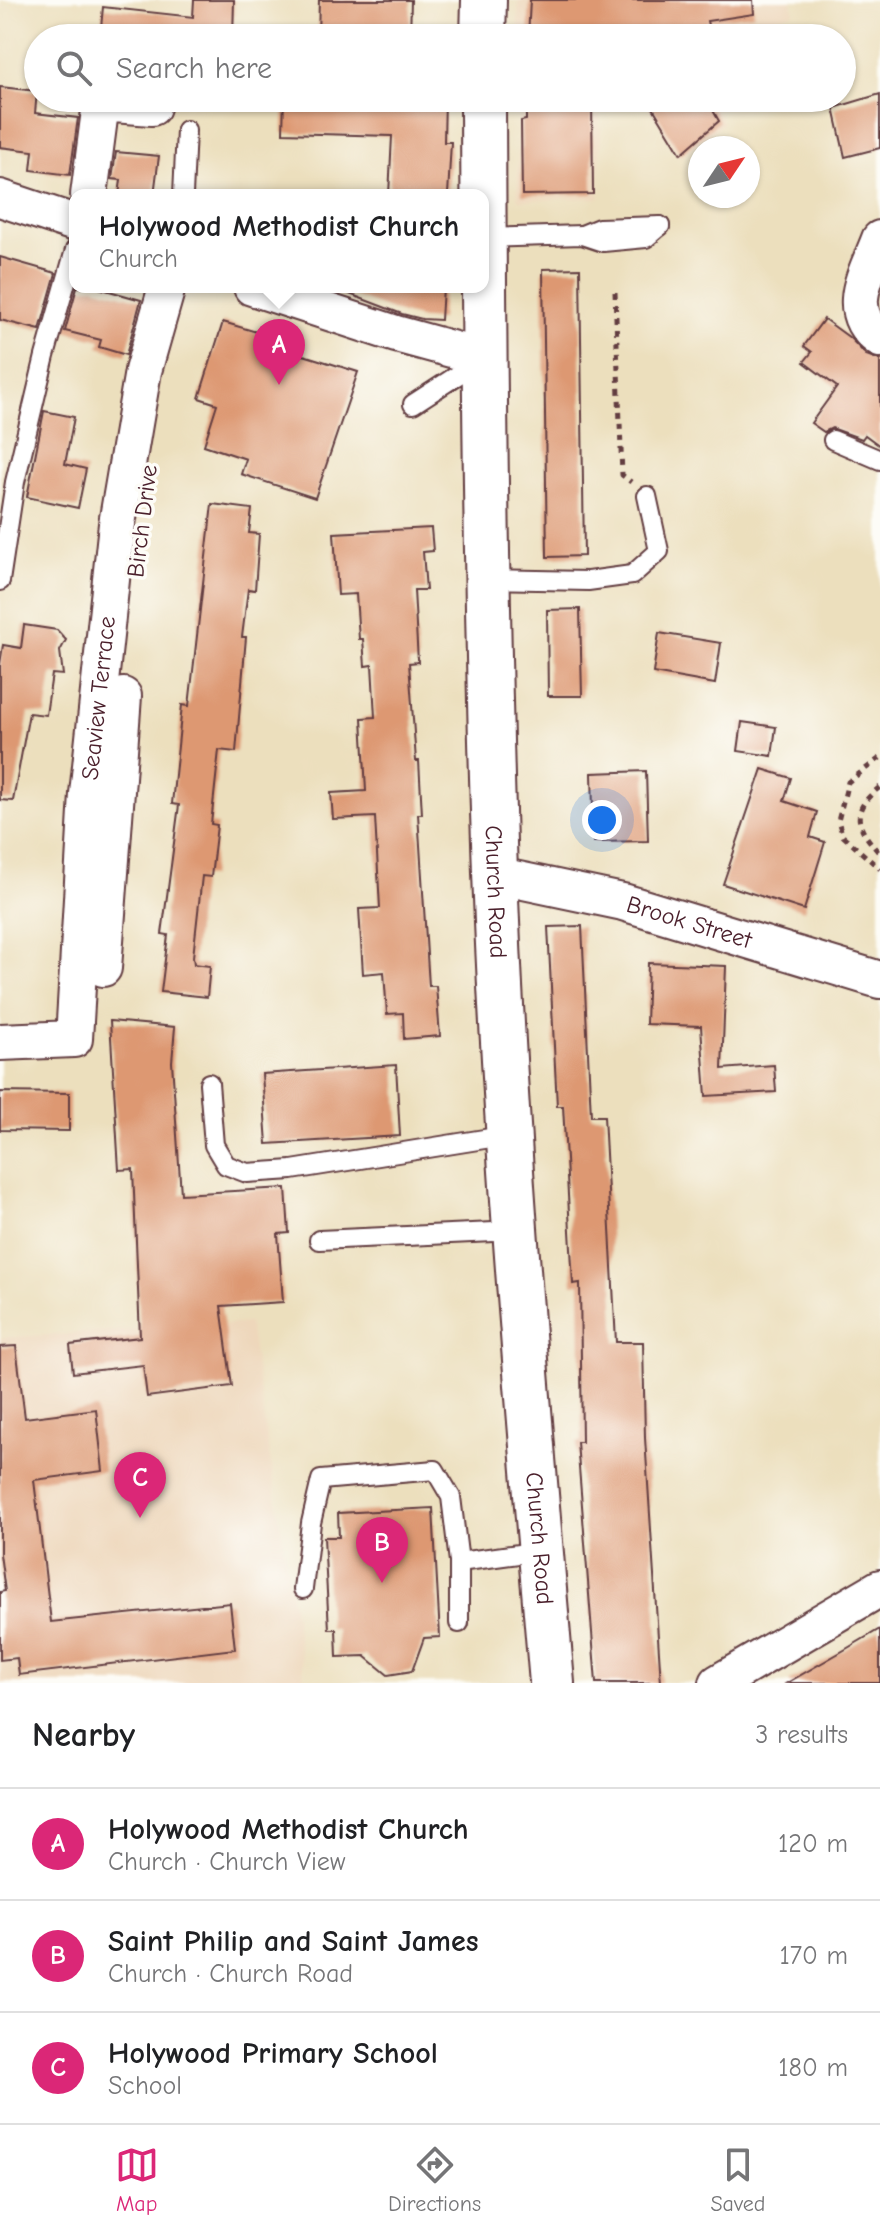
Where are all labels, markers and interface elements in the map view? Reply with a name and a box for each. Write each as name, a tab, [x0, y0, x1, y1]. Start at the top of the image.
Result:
search box	[24, 24, 856, 112]
icon: search	[52, 46, 96, 90]
text: Search here	[116, 51, 272, 86]
north arrow	[688, 136, 760, 208]
popup	[69, 189, 489, 293]
text: Holywood Methodist Church	[99, 209, 459, 244]
text: Church	[99, 244, 178, 274]
pin: A	[253, 319, 305, 385]
street label: Birch Drive	[121, 463, 163, 579]
street label: Seaview Terrace	[76, 615, 121, 781]
your location	[582, 800, 622, 840]
street label: Church Road	[479, 825, 513, 959]
street label: Brook Street	[623, 890, 756, 955]
pin: C	[114, 1452, 166, 1518]
street label: Church Road	[520, 1471, 559, 1606]
pin: B	[356, 1517, 408, 1583]
text: Nearby	[32, 1715, 135, 1755]
text: 3 results	[755, 1720, 848, 1750]
text: Holywood Methodist Church	[108, 1812, 469, 1847]
text: A	[51, 1829, 65, 1859]
text: 120 m	[778, 1829, 848, 1859]
text: Church · Church View	[108, 1847, 345, 1877]
text: Saint Philip and Saint James	[108, 1924, 478, 1959]
text: B	[50, 1941, 66, 1971]
text: 170 m	[779, 1941, 848, 1971]
text: Church · Church Road	[108, 1959, 353, 1989]
text: Holywood Primary School	[108, 2036, 438, 2071]
text: C	[50, 2053, 66, 2083]
text: 180 m	[778, 2053, 848, 2083]
text: School	[108, 2071, 182, 2101]
tab: Map	[115, 2143, 159, 2217]
tab: Directions	[388, 2143, 481, 2217]
tab: Saved	[710, 2143, 765, 2217]

